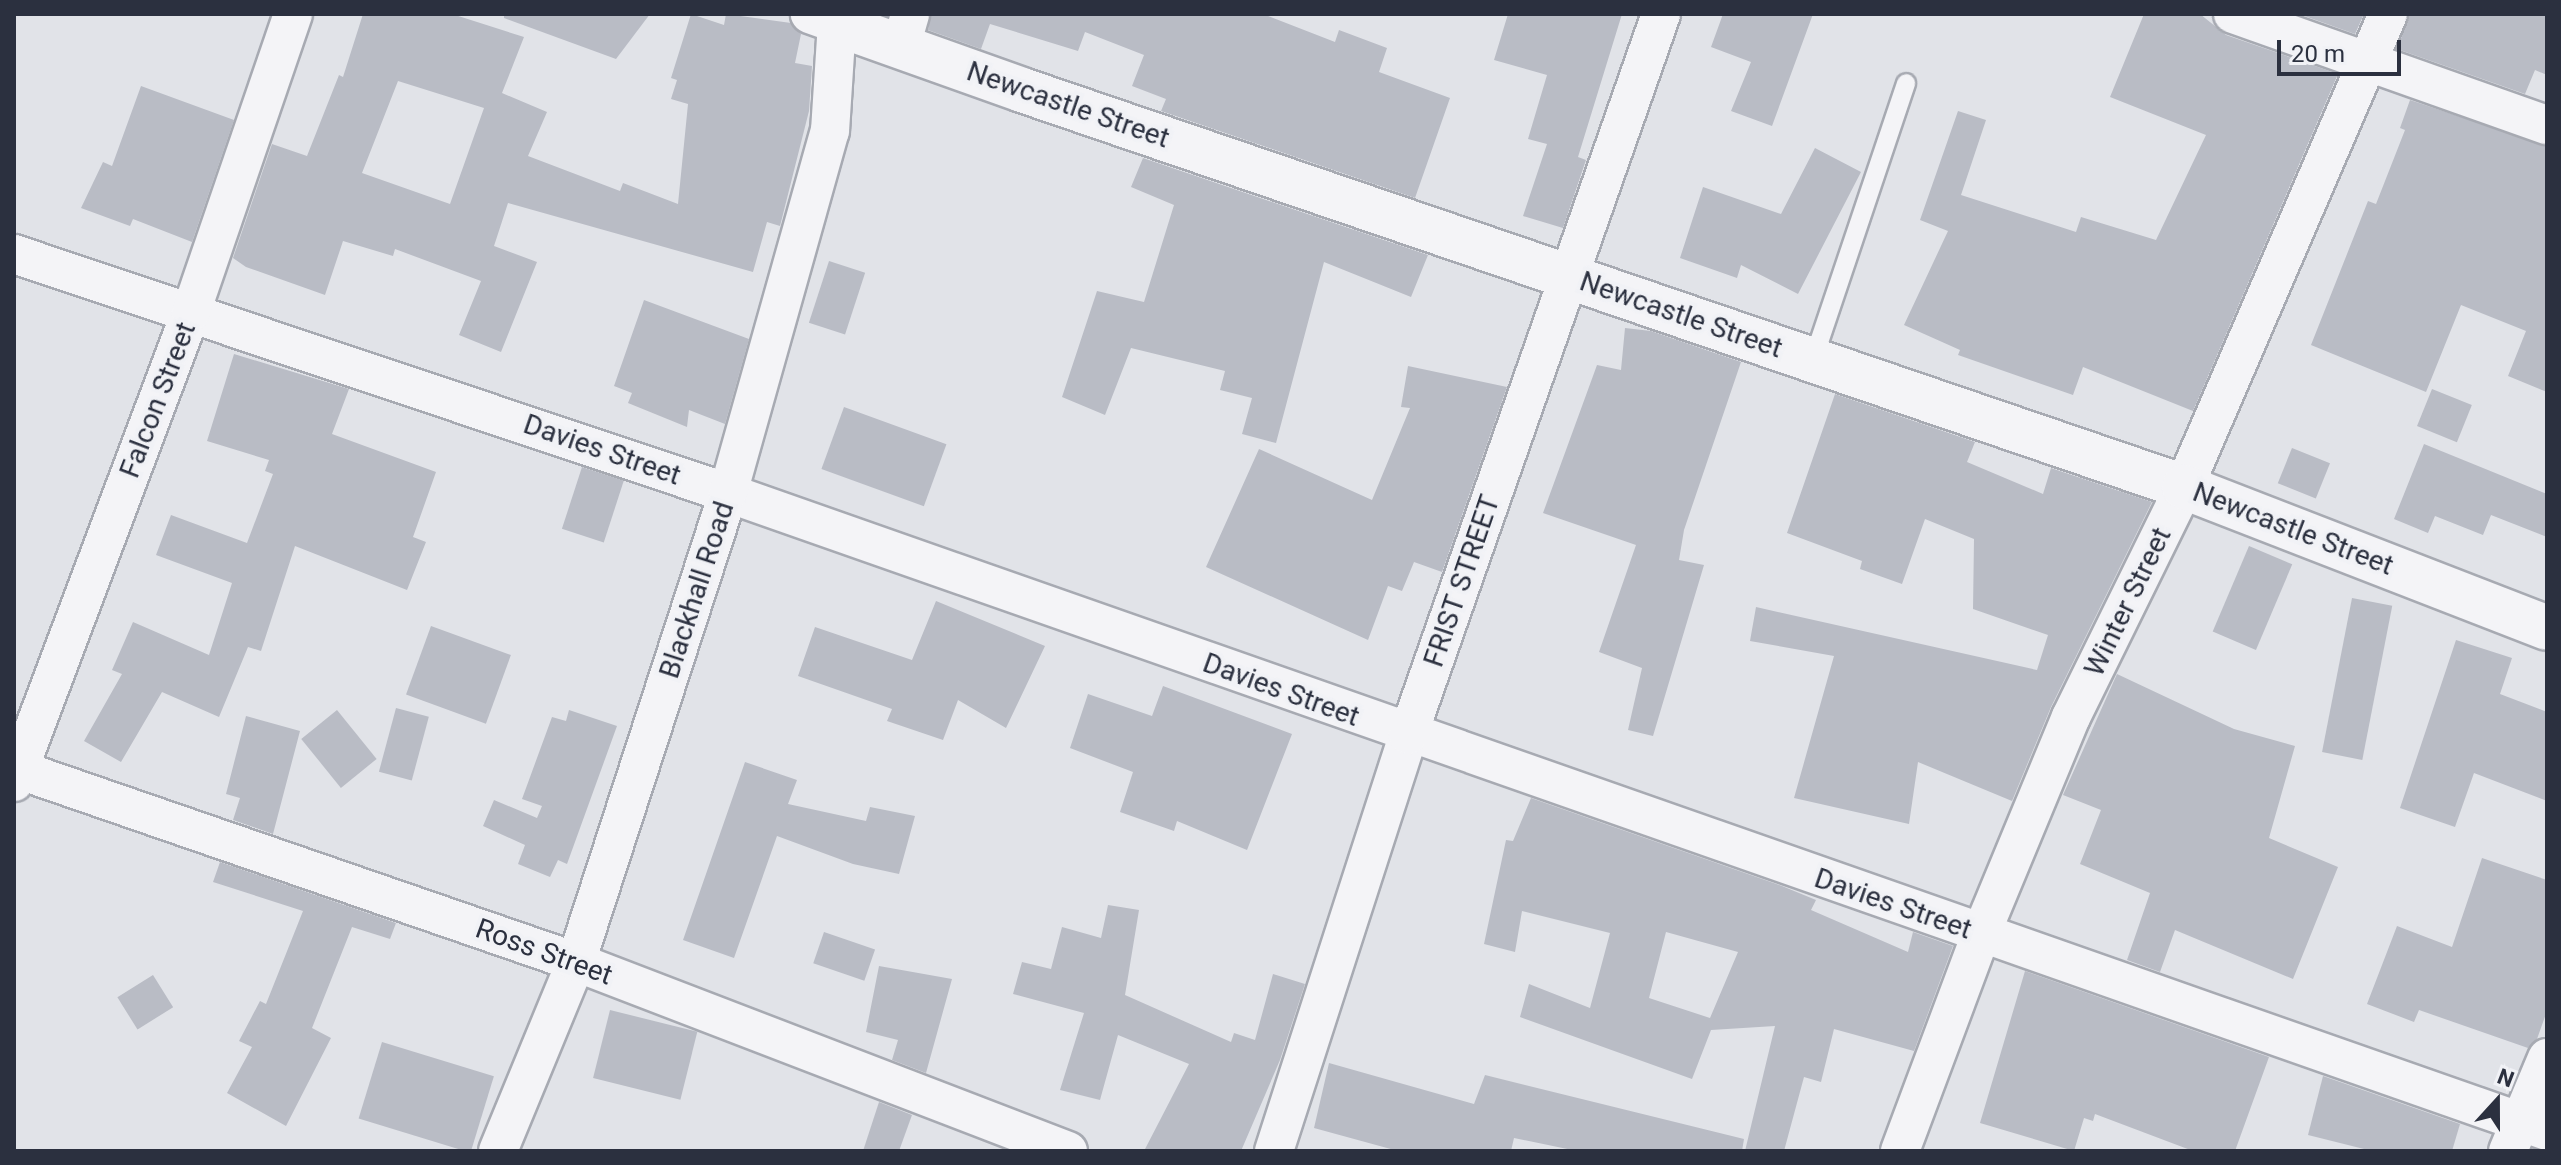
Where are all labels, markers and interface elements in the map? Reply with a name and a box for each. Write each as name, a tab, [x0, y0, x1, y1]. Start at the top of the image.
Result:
scale bar	[2281, 24, 2405, 74]
text: 20 m	[2291, 40, 2345, 68]
street label: Newcastle Street	[962, 55, 1174, 155]
street label: Newcastle Street	[1575, 265, 1787, 365]
street label: Falcon Street	[113, 317, 203, 483]
street label: Davies Street	[519, 407, 685, 493]
street label: Newcastle Street	[2188, 475, 2398, 583]
street label: FRIST STREET	[1417, 490, 1507, 672]
street label: Blackhall Road	[653, 497, 741, 683]
street label: Winter Street	[2078, 522, 2178, 682]
street label: Davies Street	[1198, 646, 1364, 734]
street label: Davies Street	[1810, 861, 1976, 947]
street label: Ross Street	[471, 912, 617, 992]
north arrow	[2457, 1061, 2537, 1141]
text: N	[2494, 1064, 2518, 1093]

